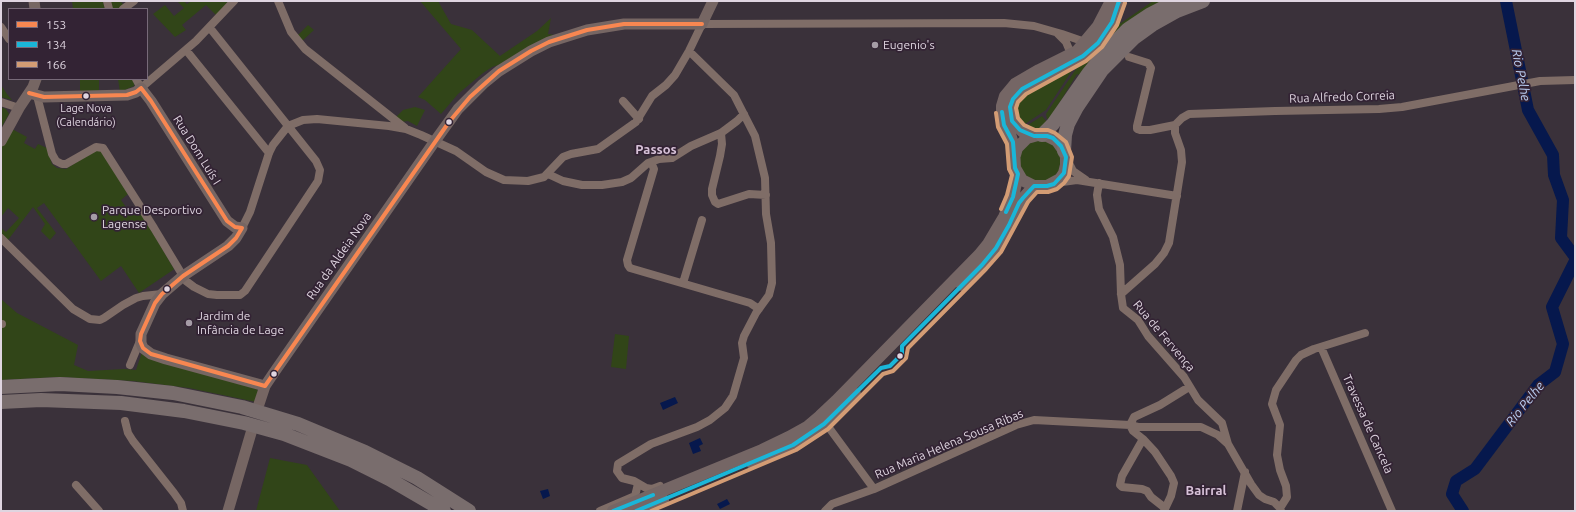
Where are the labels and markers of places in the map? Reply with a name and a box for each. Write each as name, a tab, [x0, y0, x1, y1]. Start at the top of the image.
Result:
place label: Eugenio's	[883, 38, 935, 52]
marker: Eugenio's	[870, 40, 880, 50]
marker: Lage Nova (Calendário)	[81, 91, 91, 101]
place label: Lage Nova (Calendário)	[56, 101, 116, 127]
unlabelled marker	[444, 117, 454, 127]
place label: Parque Desportivo Lagense	[102, 203, 202, 231]
marker: Parque Desportivo Lagense	[89, 212, 99, 222]
unlabelled marker	[162, 284, 172, 294]
place label: Jardim de Infância de Lage	[197, 309, 284, 337]
marker: Jardim de Infância de Lage	[184, 318, 194, 328]
unlabelled marker	[895, 351, 905, 361]
unlabelled marker	[269, 369, 279, 379]

